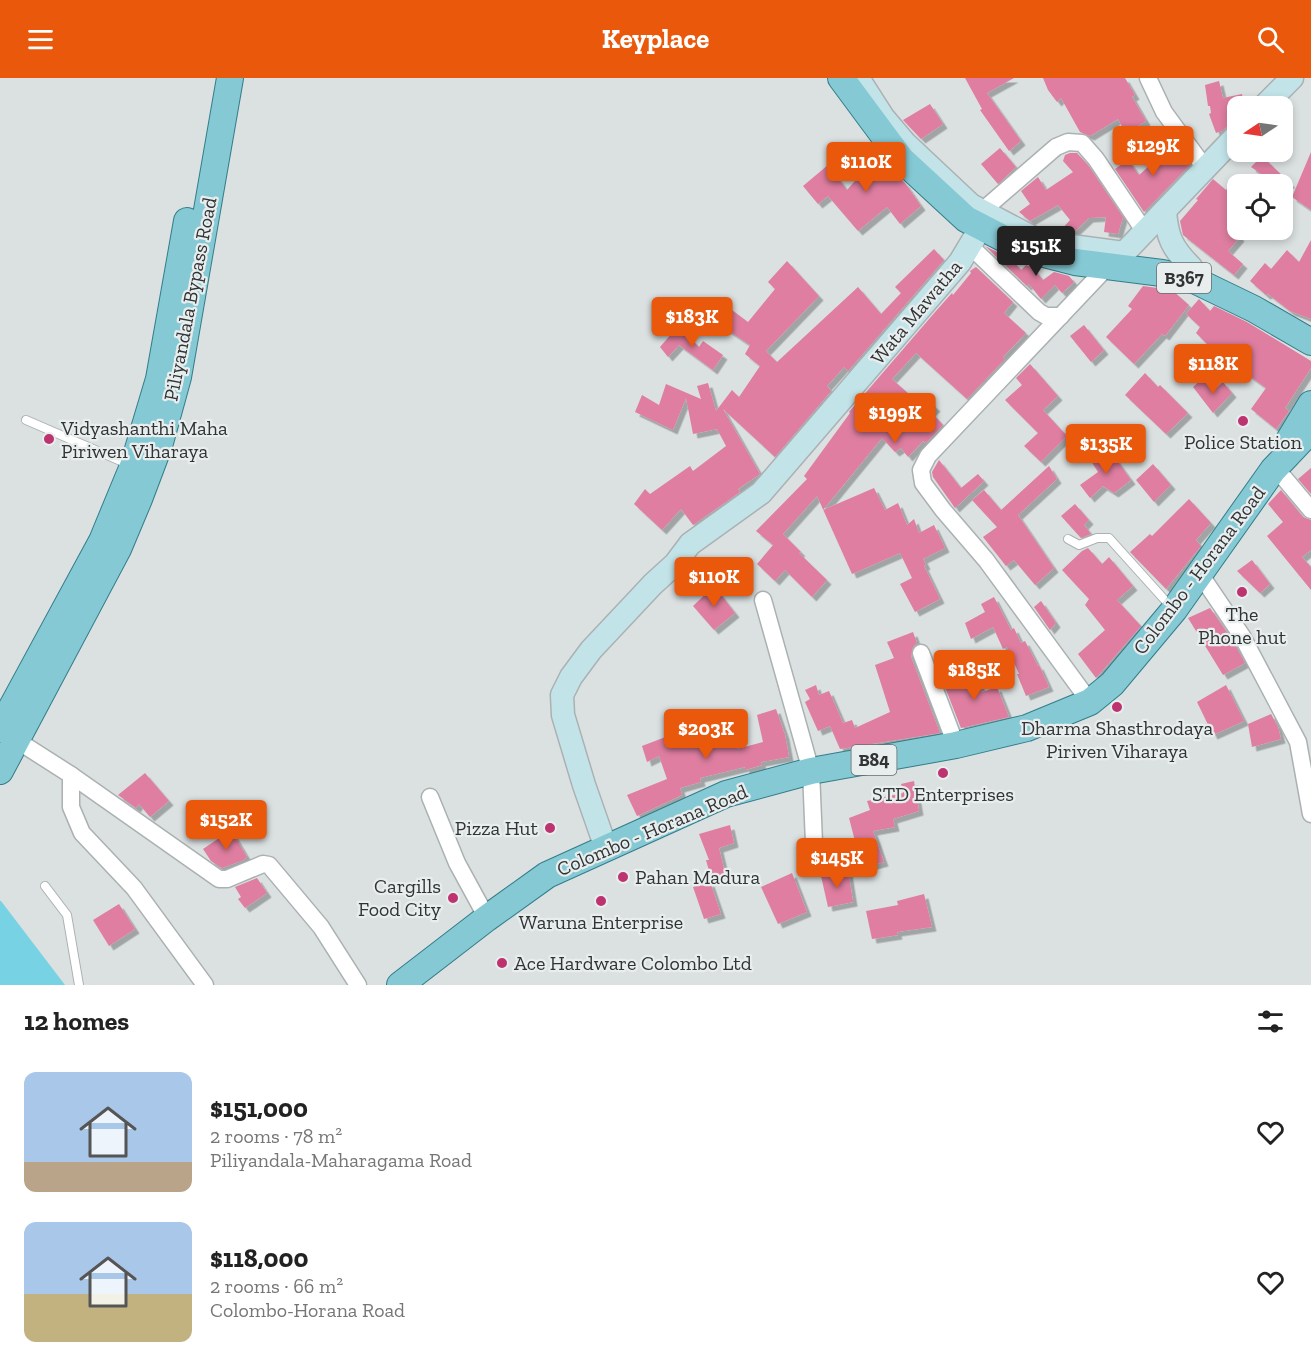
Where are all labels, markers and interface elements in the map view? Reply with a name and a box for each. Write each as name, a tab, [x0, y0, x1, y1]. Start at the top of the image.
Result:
icon: menu	[24, 23, 57, 56]
text: Keyplace	[602, 23, 709, 55]
icon: search	[1254, 23, 1287, 56]
north arrow	[1227, 96, 1293, 162]
map controls	[1227, 96, 1293, 240]
pin: $129K	[1111, 126, 1195, 177]
text: $129K	[1127, 133, 1179, 157]
pin: $110K	[824, 142, 908, 193]
text: $110K	[841, 149, 891, 173]
button: locate	[1227, 174, 1293, 240]
street label: Piliyandala Bypass Road	[158, 195, 222, 403]
pin: $151K	[994, 226, 1078, 277]
text: $151K	[1011, 233, 1061, 257]
street label: Wata Mawatha	[865, 255, 967, 369]
road number: B367	[1157, 263, 1211, 293]
pin: $183K	[650, 297, 734, 348]
text: $183K	[666, 304, 718, 328]
pin: $118K	[1171, 344, 1255, 395]
text: $118K	[1188, 351, 1238, 375]
pin: $199K	[853, 393, 937, 444]
text: $199K	[869, 400, 921, 424]
marker: Police Station	[1236, 414, 1250, 428]
place label: Vidyashanthi Maha Piriwen Viharaya	[60, 416, 228, 463]
pin: $135K	[1064, 424, 1148, 475]
place label: Police Station	[1184, 430, 1302, 454]
text: $135K	[1080, 431, 1132, 455]
marker: Vidyashanthi Maha Piriwen Viharaya	[42, 432, 56, 446]
street label: Colombo - Horana Road	[1128, 481, 1270, 659]
pin: $110K	[672, 557, 756, 608]
text: $110K	[689, 564, 739, 588]
marker: The Phone hut	[1235, 585, 1249, 599]
place label: The Phone hut	[1198, 602, 1287, 649]
pin: $185K	[932, 650, 1016, 701]
text: $185K	[948, 657, 1000, 681]
marker: Dharma Shasthrodaya Piriven Viharaya	[1110, 700, 1124, 714]
pin: $203K	[664, 709, 748, 760]
text: $203K	[678, 716, 734, 740]
place label: Dharma Shasthrodaya Piriven Viharaya	[1021, 716, 1213, 763]
road number: B84	[852, 745, 896, 775]
marker: STD Enterprises	[936, 766, 950, 780]
street label: Colombo - Horana Road	[553, 779, 751, 881]
place label: STD Enterprises	[872, 782, 1014, 806]
pin: $152K	[184, 800, 268, 851]
text: $152K	[200, 807, 252, 831]
place label: Pizza Hut	[455, 816, 539, 840]
marker: Pizza Hut	[543, 821, 557, 835]
pin: $145K	[795, 838, 879, 889]
text: $145K	[810, 845, 864, 869]
place label: Pahan Madura	[635, 865, 761, 889]
marker: Pahan Madura	[616, 870, 630, 884]
place label: Cargills Food City	[358, 874, 442, 921]
marker: Cargills Food City	[446, 891, 460, 905]
marker: Waruna Enterprise	[594, 894, 608, 908]
place label: Waruna Enterprise	[519, 910, 683, 934]
place label: Ace Hardware Colombo Ltd	[514, 951, 752, 975]
marker: Ace Hardware Colombo Ltd	[495, 956, 509, 970]
text: 12 homes	[24, 1005, 129, 1037]
icon: filters	[1254, 1005, 1287, 1038]
text: $151,000	[210, 1092, 308, 1124]
icon: home	[72, 1096, 144, 1168]
icon: heart	[1254, 1116, 1287, 1149]
text: 2 rooms · 78 m²	[210, 1124, 342, 1148]
text: Piliyandala-Maharagama Road	[210, 1148, 472, 1172]
text: $118,000	[210, 1242, 309, 1274]
icon: home	[72, 1246, 144, 1318]
icon: heart	[1254, 1266, 1287, 1299]
text: 2 rooms · 66 m²	[210, 1274, 343, 1298]
text: Colombo-Horana Road	[210, 1298, 405, 1322]

